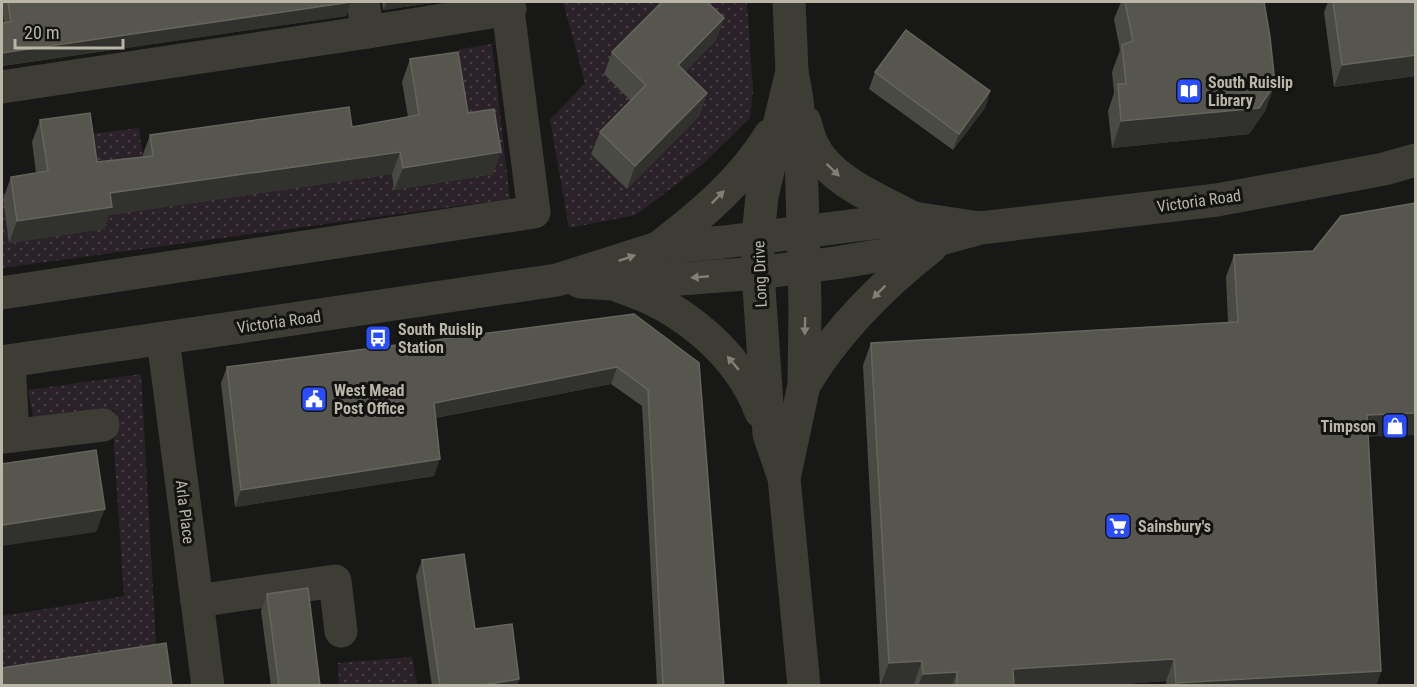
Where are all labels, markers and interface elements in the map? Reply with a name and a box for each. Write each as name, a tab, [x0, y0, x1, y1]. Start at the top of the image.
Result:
scale bar	[15, 12, 123, 50]
text: 20 m	[24, 22, 59, 43]
place label: South Ruislip Library	[1208, 73, 1293, 110]
library icon: South Ruislip Library	[1174, 76, 1204, 106]
one-way arrow	[826, 162, 840, 176]
street label: Victoria Road	[1156, 186, 1242, 216]
one-way arrow	[711, 190, 725, 204]
street label: Long Drive	[749, 240, 771, 308]
one-way arrow	[618, 253, 636, 262]
one-way arrow	[691, 272, 710, 282]
one-way arrow	[872, 284, 886, 298]
street label: Victoria Road	[236, 307, 322, 337]
one-way arrow	[800, 316, 810, 335]
place label: South Ruislip Station	[398, 320, 483, 357]
bus stop icon: South Ruislip Station	[363, 323, 393, 353]
one-way arrow	[727, 356, 740, 371]
place label: West Mead Post Office	[334, 381, 405, 418]
public building icon: West Mead Post Office	[299, 384, 329, 414]
shop icon: Timpson	[1380, 411, 1410, 441]
place label: Timpson	[1320, 417, 1376, 436]
street label: Arla Place	[172, 479, 198, 545]
supermarket icon: Sainsbury's	[1103, 511, 1133, 541]
place label: Sainsbury's	[1138, 517, 1211, 536]

